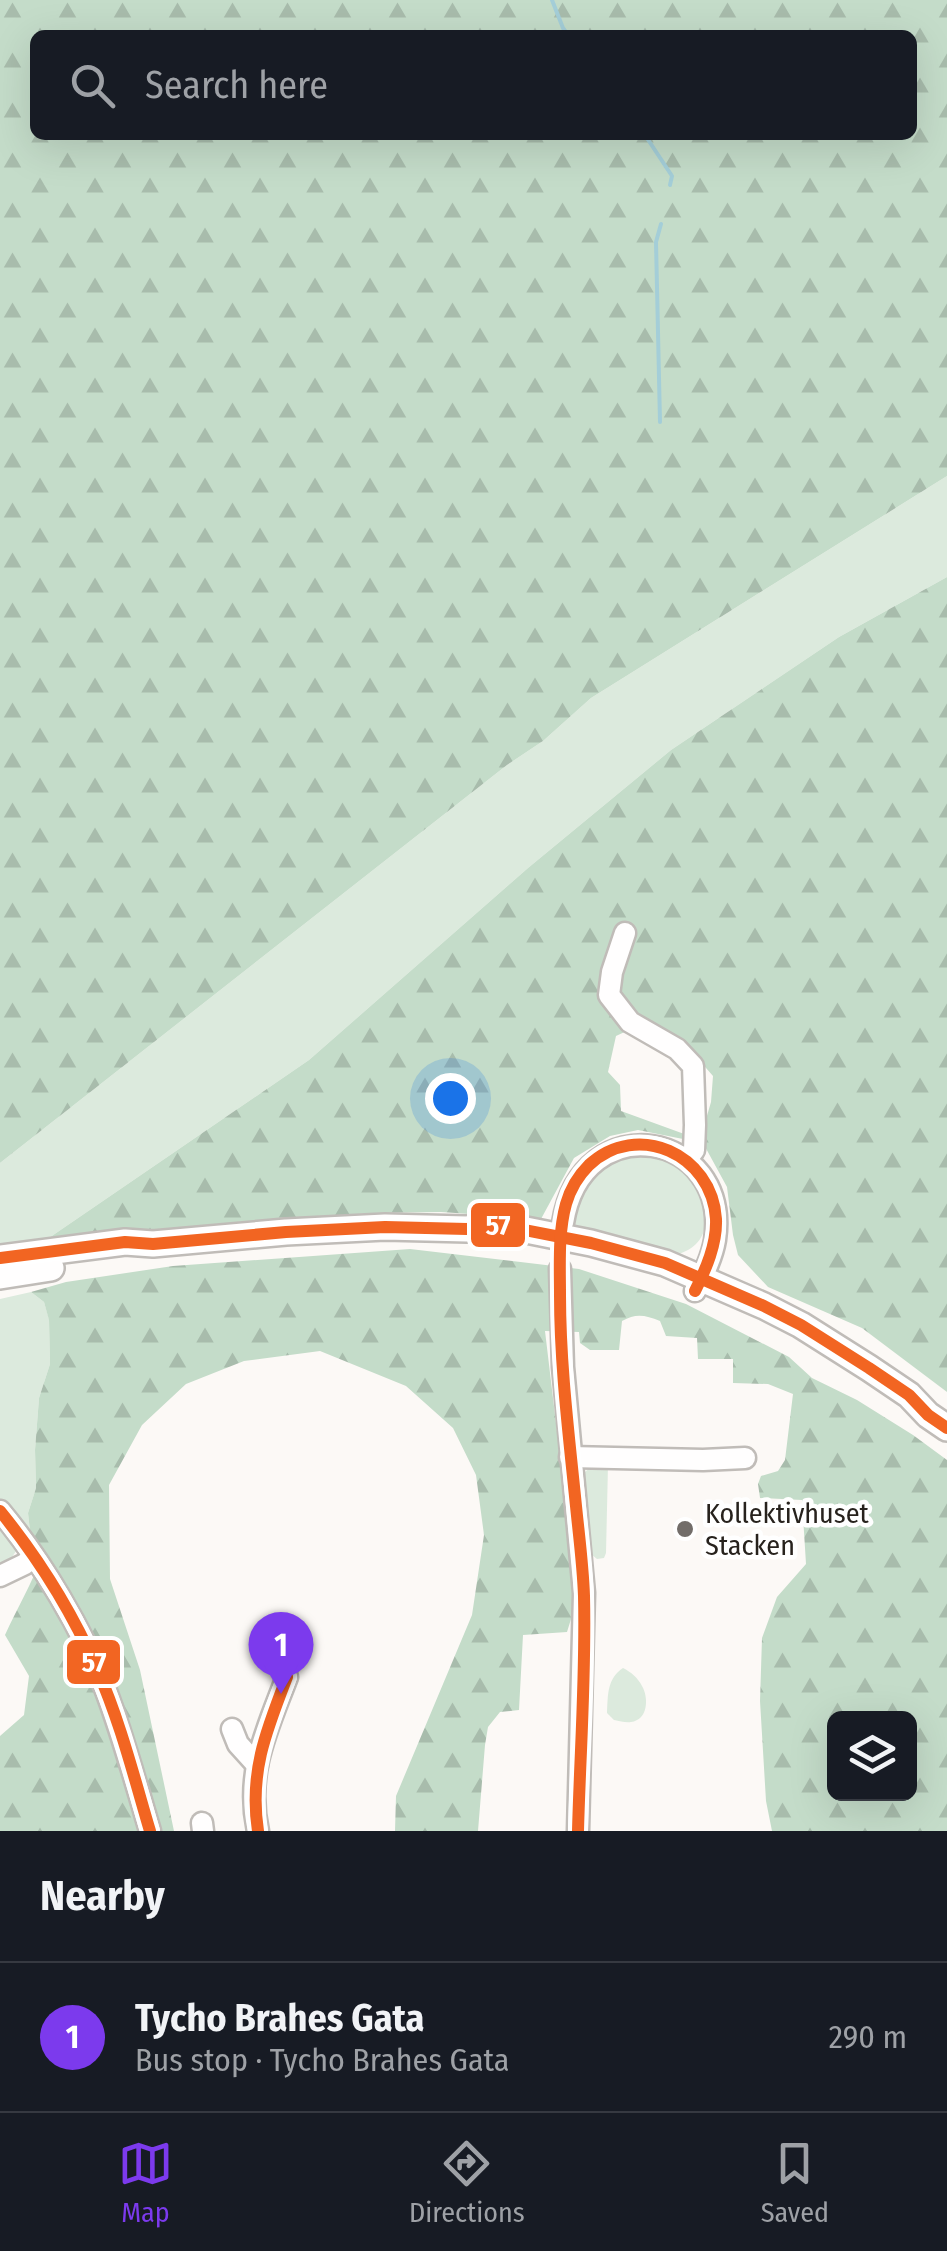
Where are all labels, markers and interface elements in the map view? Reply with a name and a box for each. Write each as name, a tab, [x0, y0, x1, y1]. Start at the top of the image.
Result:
search box	[30, 30, 917, 140]
icon: search	[65, 58, 120, 113]
text: Search here	[145, 62, 328, 108]
your location	[425, 1073, 476, 1124]
line badge: 57	[469, 1201, 527, 1249]
text: 57	[485, 1209, 511, 1242]
place label: Kollektivhuset Stacken	[705, 1497, 870, 1562]
marker: Kollektivhuset Stacken	[674, 1518, 696, 1540]
pin: 1	[248, 1612, 314, 1694]
line badge: 57	[65, 1638, 122, 1686]
text: 57	[81, 1646, 107, 1679]
map controls	[827, 1711, 917, 1801]
button: layers	[827, 1711, 917, 1801]
text: Nearby	[40, 1871, 165, 1921]
text: Tycho Brahes Gata	[135, 1995, 424, 2041]
text: 1	[66, 2018, 79, 2056]
text: 290 m	[829, 2018, 907, 2056]
text: Bus stop · Tycho Brahes Gata	[135, 2041, 510, 2079]
tab: Map	[118, 2136, 173, 2229]
tab: Directions	[409, 2136, 525, 2229]
tab: Saved	[761, 2136, 829, 2229]

